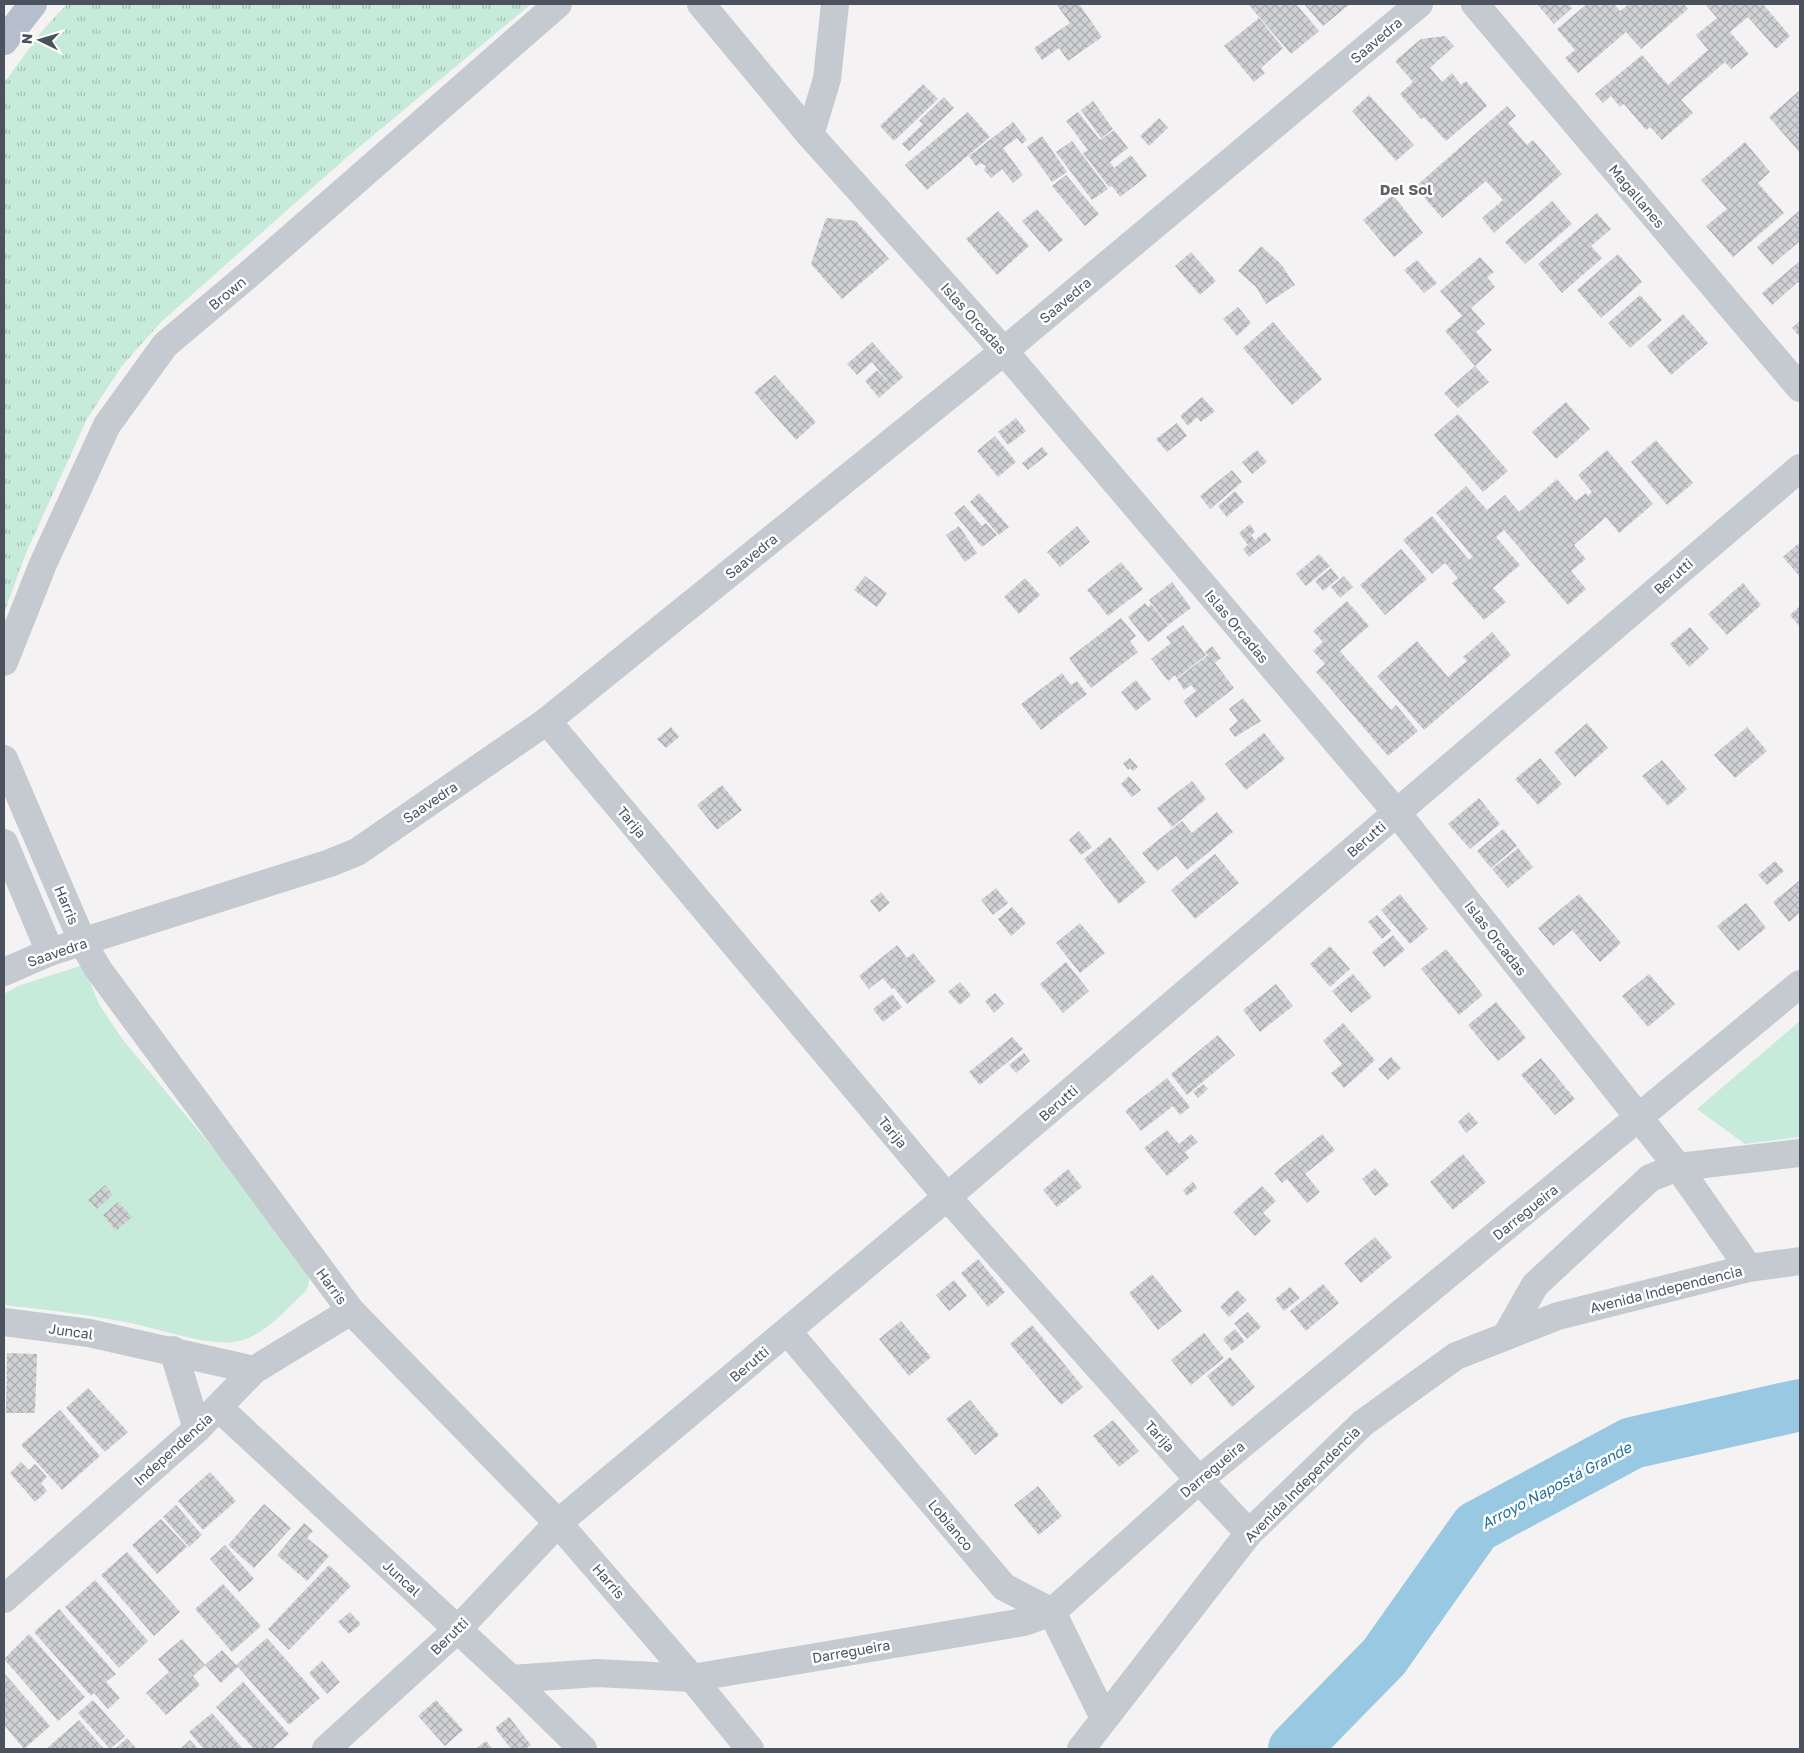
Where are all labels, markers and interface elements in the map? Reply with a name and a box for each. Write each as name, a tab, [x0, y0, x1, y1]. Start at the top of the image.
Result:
street label: Saavedra	[1347, 14, 1405, 66]
north arrow	[15, 15, 65, 65]
text: N	[18, 33, 35, 45]
street label: Magallanes	[1606, 161, 1668, 231]
district label: Del Sol	[1380, 180, 1432, 198]
street label: Brown	[205, 273, 249, 313]
street label: Saavedra	[1036, 274, 1094, 326]
street label: Islas Orcadas	[937, 279, 1011, 357]
street label: Saavedra	[722, 530, 780, 582]
street label: Berutti	[1650, 554, 1696, 598]
street label: Islas Orcadas	[1201, 586, 1273, 666]
street label: Saavedra	[400, 778, 460, 826]
street label: Tarija	[614, 803, 650, 841]
street label: Berutti	[1343, 817, 1389, 861]
street label: Harris	[51, 883, 83, 927]
street label: Islas Orcadas	[1462, 897, 1530, 979]
street label: Saavedra	[25, 934, 89, 970]
street label: Berutti	[1035, 1081, 1081, 1125]
street label: Tarija	[875, 1113, 911, 1151]
street label: Darregueira	[1489, 1181, 1561, 1243]
street label: Avenida Independencia	[1588, 1262, 1744, 1316]
street label: Harris	[313, 1265, 351, 1307]
street label: Juncal	[48, 1319, 94, 1343]
street label: Berutti	[726, 1343, 772, 1385]
street label: Independencia	[130, 1409, 216, 1489]
street label: Tarija	[1142, 1417, 1178, 1455]
street label: Avenida Independencia	[1241, 1423, 1363, 1545]
street label: Darregueira	[1176, 1437, 1248, 1501]
water label: Arroyo Napostá Grande	[1478, 1437, 1636, 1533]
street label: Lobianco	[925, 1496, 977, 1554]
street label: Juncal	[380, 1556, 424, 1600]
street label: Harris	[589, 1560, 629, 1602]
street label: Berutti	[426, 1614, 472, 1658]
street label: Darregueira	[811, 1636, 891, 1666]

